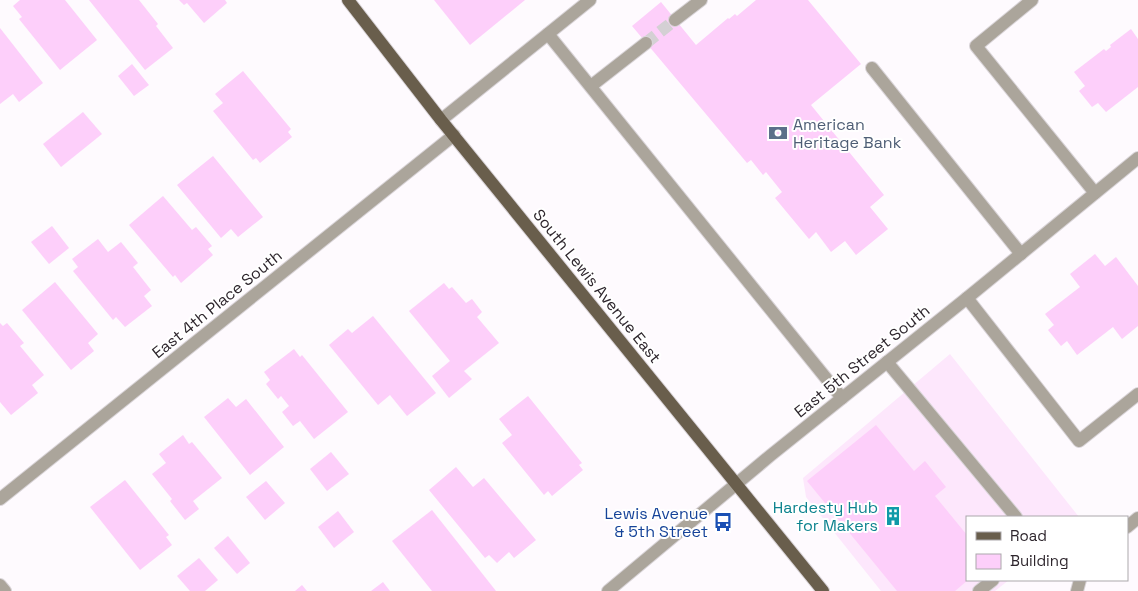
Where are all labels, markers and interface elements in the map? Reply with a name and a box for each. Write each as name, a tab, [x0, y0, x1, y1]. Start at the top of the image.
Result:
place label: American Heritage Bank	[793, 114, 902, 153]
bank icon: American Heritage Bank	[767, 122, 789, 144]
street label: South Lewis Avenue East	[528, 205, 666, 367]
street label: East 4th Place South	[148, 245, 286, 363]
street label: East 5th Street South	[790, 300, 934, 422]
place label: Hardesty Hub for Makers	[773, 497, 878, 536]
place label: Lewis Avenue & 5th Street	[604, 503, 708, 542]
building icon: Hardesty Hub for Makers	[882, 505, 904, 527]
bus stop icon: Lewis Avenue & 5th Street	[712, 511, 734, 533]
legend	[966, 516, 1128, 581]
text: Road	[1010, 526, 1047, 545]
text: Building	[1010, 551, 1069, 570]

